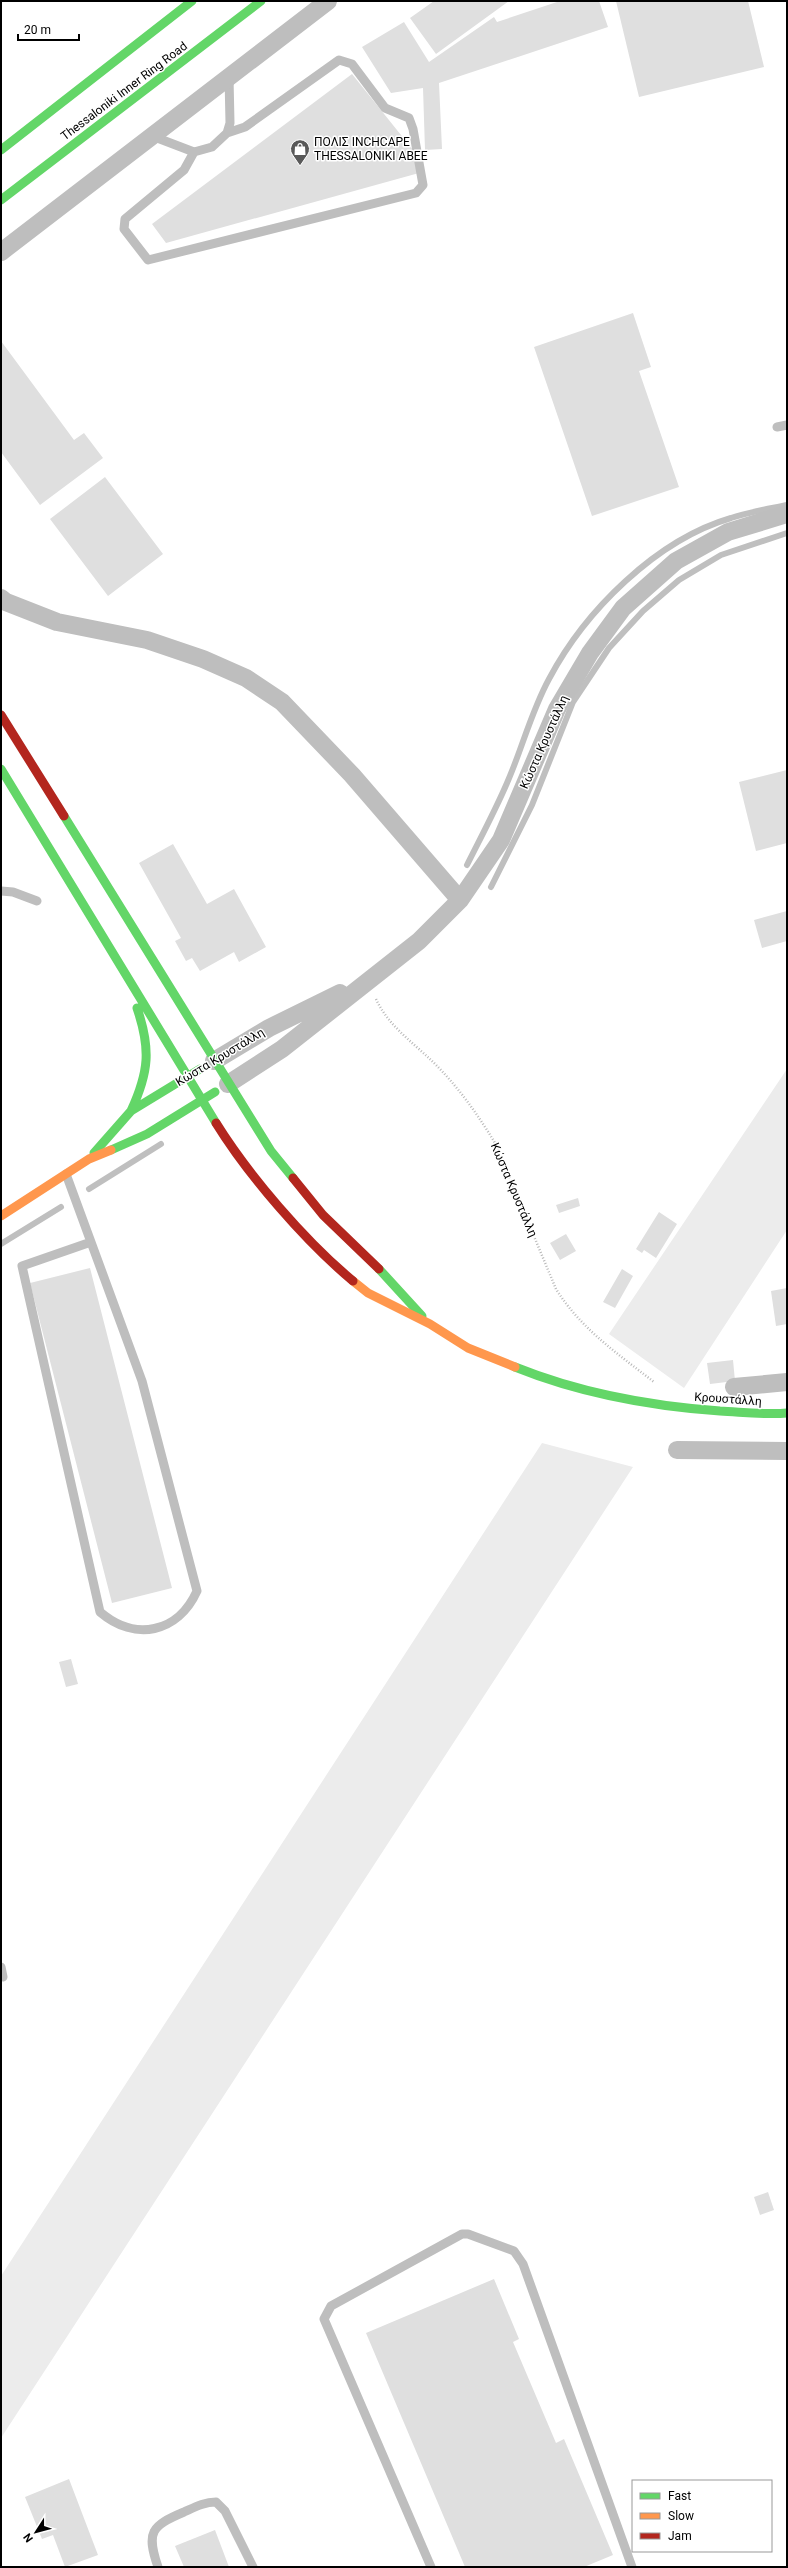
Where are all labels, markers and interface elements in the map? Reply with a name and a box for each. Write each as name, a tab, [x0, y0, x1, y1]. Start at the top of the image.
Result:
scale bar	[18, 16, 79, 42]
text: 20 m	[24, 23, 51, 37]
street label: Thessaloniki Inner Ring Road	[58, 39, 190, 143]
place label: ΠΟΛΙΣ INCHCAPE THESSALONIKI ΑΒΕΕ	[314, 135, 428, 163]
shop icon: ΠΟΛΙΣ INCHCAPE THESSALONIKI ΑΒΕΕ	[289, 138, 311, 166]
street label: Κώστα Κρυστάλλη	[517, 693, 571, 791]
street label: Κώστα Κρυστάλλη	[173, 1025, 267, 1089]
street label: Κώστα Κρυστάλλη	[488, 1141, 540, 1239]
street label: Κρουστάλλη	[694, 1390, 762, 1408]
legend	[632, 2480, 772, 2552]
text: Fast	[668, 2489, 691, 2503]
text: Slow	[668, 2509, 694, 2523]
north arrow	[16, 2512, 56, 2552]
text: Jam	[668, 2529, 692, 2543]
text: N	[21, 2530, 36, 2545]

